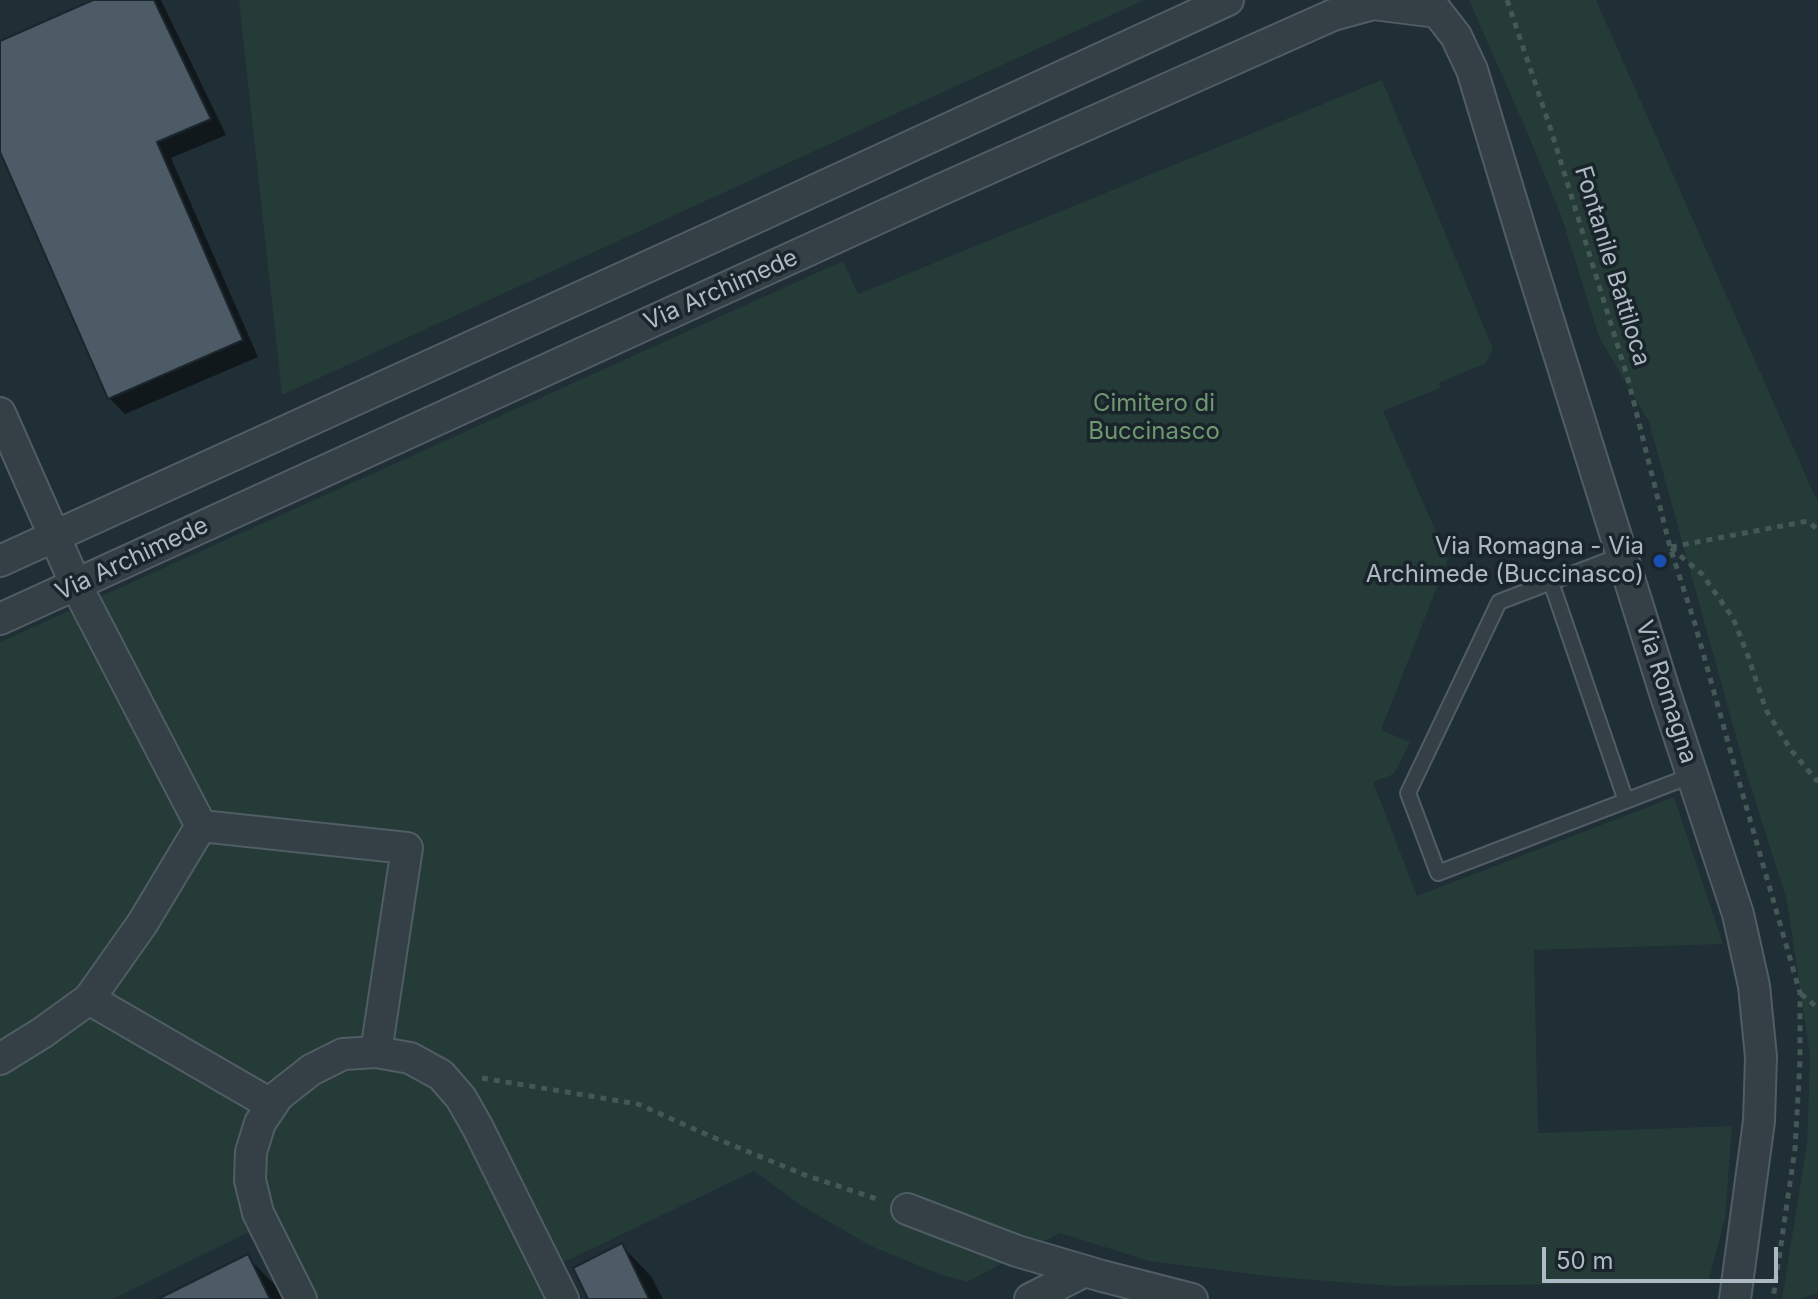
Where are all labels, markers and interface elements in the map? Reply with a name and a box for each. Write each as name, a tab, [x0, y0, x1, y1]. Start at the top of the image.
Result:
street label: Fontanile Battiloca	[1568, 163, 1656, 369]
street label: Via Archimede	[640, 243, 802, 337]
park label: Cimitero di Buccinasco	[1088, 390, 1220, 446]
street label: Via Archimede	[51, 511, 213, 607]
place label: Via Romagna - Via Archimede (Buccinasco)	[1366, 533, 1644, 589]
marker: Via Romagna - Via Archimede (Buccinasco)	[1651, 552, 1669, 570]
street label: Via Romagna	[1629, 617, 1703, 767]
scale bar	[1546, 1231, 1782, 1281]
text: 50 m	[1556, 1246, 1614, 1275]

